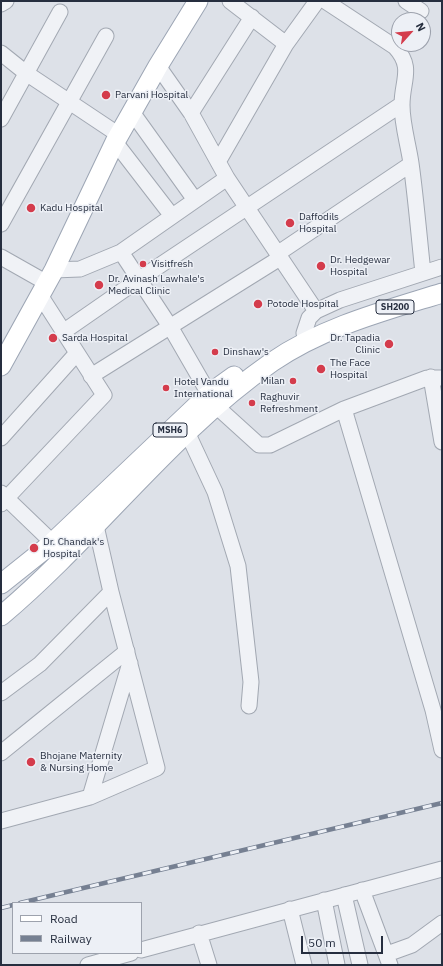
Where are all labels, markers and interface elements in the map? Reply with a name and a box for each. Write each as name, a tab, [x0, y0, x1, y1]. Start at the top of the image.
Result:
north arrow	[391, 12, 431, 52]
text: N	[413, 20, 429, 34]
marker: Parvani Hospital	[100, 89, 112, 101]
place label: Parvani Hospital	[115, 89, 188, 101]
marker: Kadu Hospital	[25, 202, 37, 214]
place label: Kadu Hospital	[40, 202, 103, 214]
place label: Daffodils Hospital	[299, 211, 339, 234]
marker: Daffodils Hospital	[284, 217, 296, 229]
place label: Dr. Hedgewar Hospital	[330, 254, 390, 278]
place label: Visitfresh	[151, 258, 193, 270]
marker: Visitfresh	[138, 259, 148, 269]
marker: Dr. Hedgewar Hospital	[315, 260, 327, 272]
place label: Dr. Avinash Lawhale's Medical Clinic	[108, 273, 205, 296]
marker: Dr. Avinash Lawhale's Medical Clinic	[93, 279, 105, 291]
marker: Potode Hospital	[252, 298, 264, 310]
place label: Potode Hospital	[267, 298, 339, 310]
road number: SH200	[376, 300, 414, 314]
marker: Sarda Hospital	[47, 332, 59, 344]
place label: Sarda Hospital	[62, 332, 128, 344]
place label: Dr. Tapadia Clinic	[330, 332, 380, 356]
marker: Dr. Tapadia Clinic	[383, 338, 395, 350]
place label: Dinshaw's	[223, 346, 269, 358]
marker: Dinshaw's	[210, 347, 220, 357]
place label: The Face Hospital	[330, 357, 370, 380]
marker: The Face Hospital	[315, 363, 327, 375]
place label: Milan	[261, 375, 285, 387]
place label: Hotel Vandu International	[174, 376, 233, 400]
marker: Milan	[288, 376, 298, 386]
marker: Hotel Vandu International	[161, 383, 171, 393]
place label: Raghuvir Refreshment	[260, 391, 318, 414]
marker: Raghuvir Refreshment	[247, 398, 257, 408]
road number: MSH6	[153, 423, 187, 437]
place label: Dr. Chandak's Hospital	[43, 536, 104, 560]
marker: Dr. Chandak's Hospital	[28, 542, 40, 554]
place label: Bhojane Maternity & Nursing Home	[40, 750, 122, 774]
marker: Bhojane Maternity & Nursing Home	[25, 756, 37, 768]
legend	[12, 902, 142, 954]
text: Road	[50, 911, 78, 926]
scale bar	[303, 928, 385, 954]
text: Railway	[50, 931, 92, 946]
text: 50 m	[308, 935, 336, 950]

